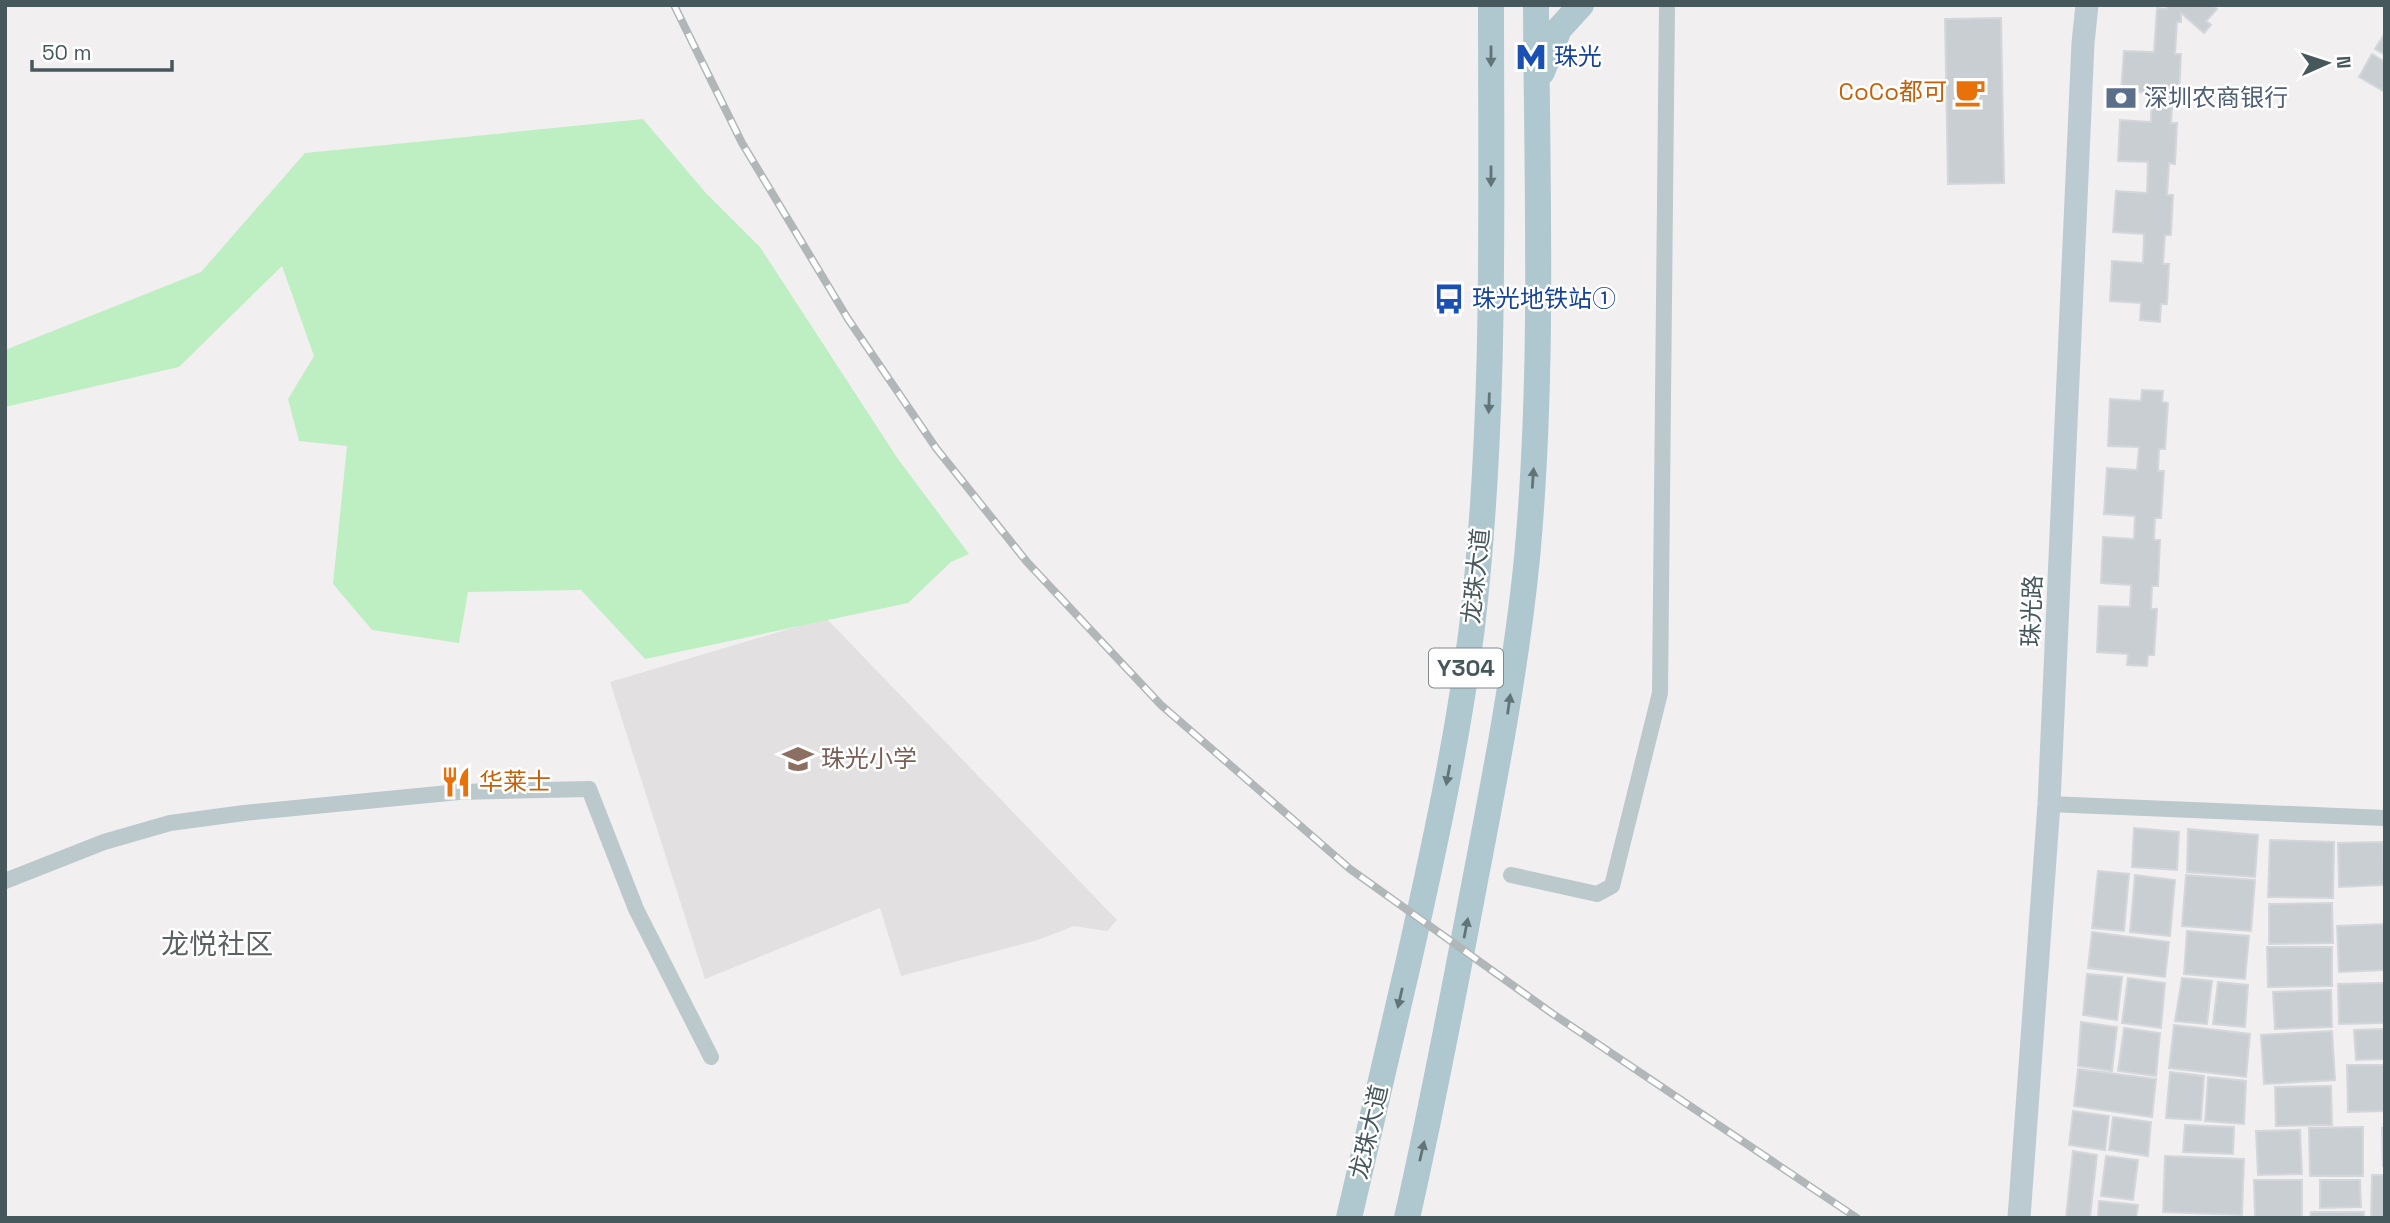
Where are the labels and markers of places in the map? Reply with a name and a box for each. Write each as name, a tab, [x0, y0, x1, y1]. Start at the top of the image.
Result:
metro station icon: 珠光	[1514, 40, 1548, 74]
place label: 珠光	[1554, 41, 1602, 72]
cafe icon: CoCo都可	[1953, 75, 1987, 109]
place label: CoCo都可	[1839, 76, 1947, 107]
bank icon: 深圳农商银行	[2104, 81, 2138, 115]
place label: 深圳农商银行	[2144, 82, 2288, 113]
bus stop icon: 珠光地铁站①	[1432, 282, 1466, 316]
place label: 珠光地铁站①	[1472, 283, 1616, 314]
school or university icon: 珠光小学	[781, 742, 815, 776]
place label: 珠光小学	[821, 743, 917, 774]
restaurant icon: 华莱士	[439, 765, 473, 799]
place label: 华莱士	[479, 766, 551, 797]

